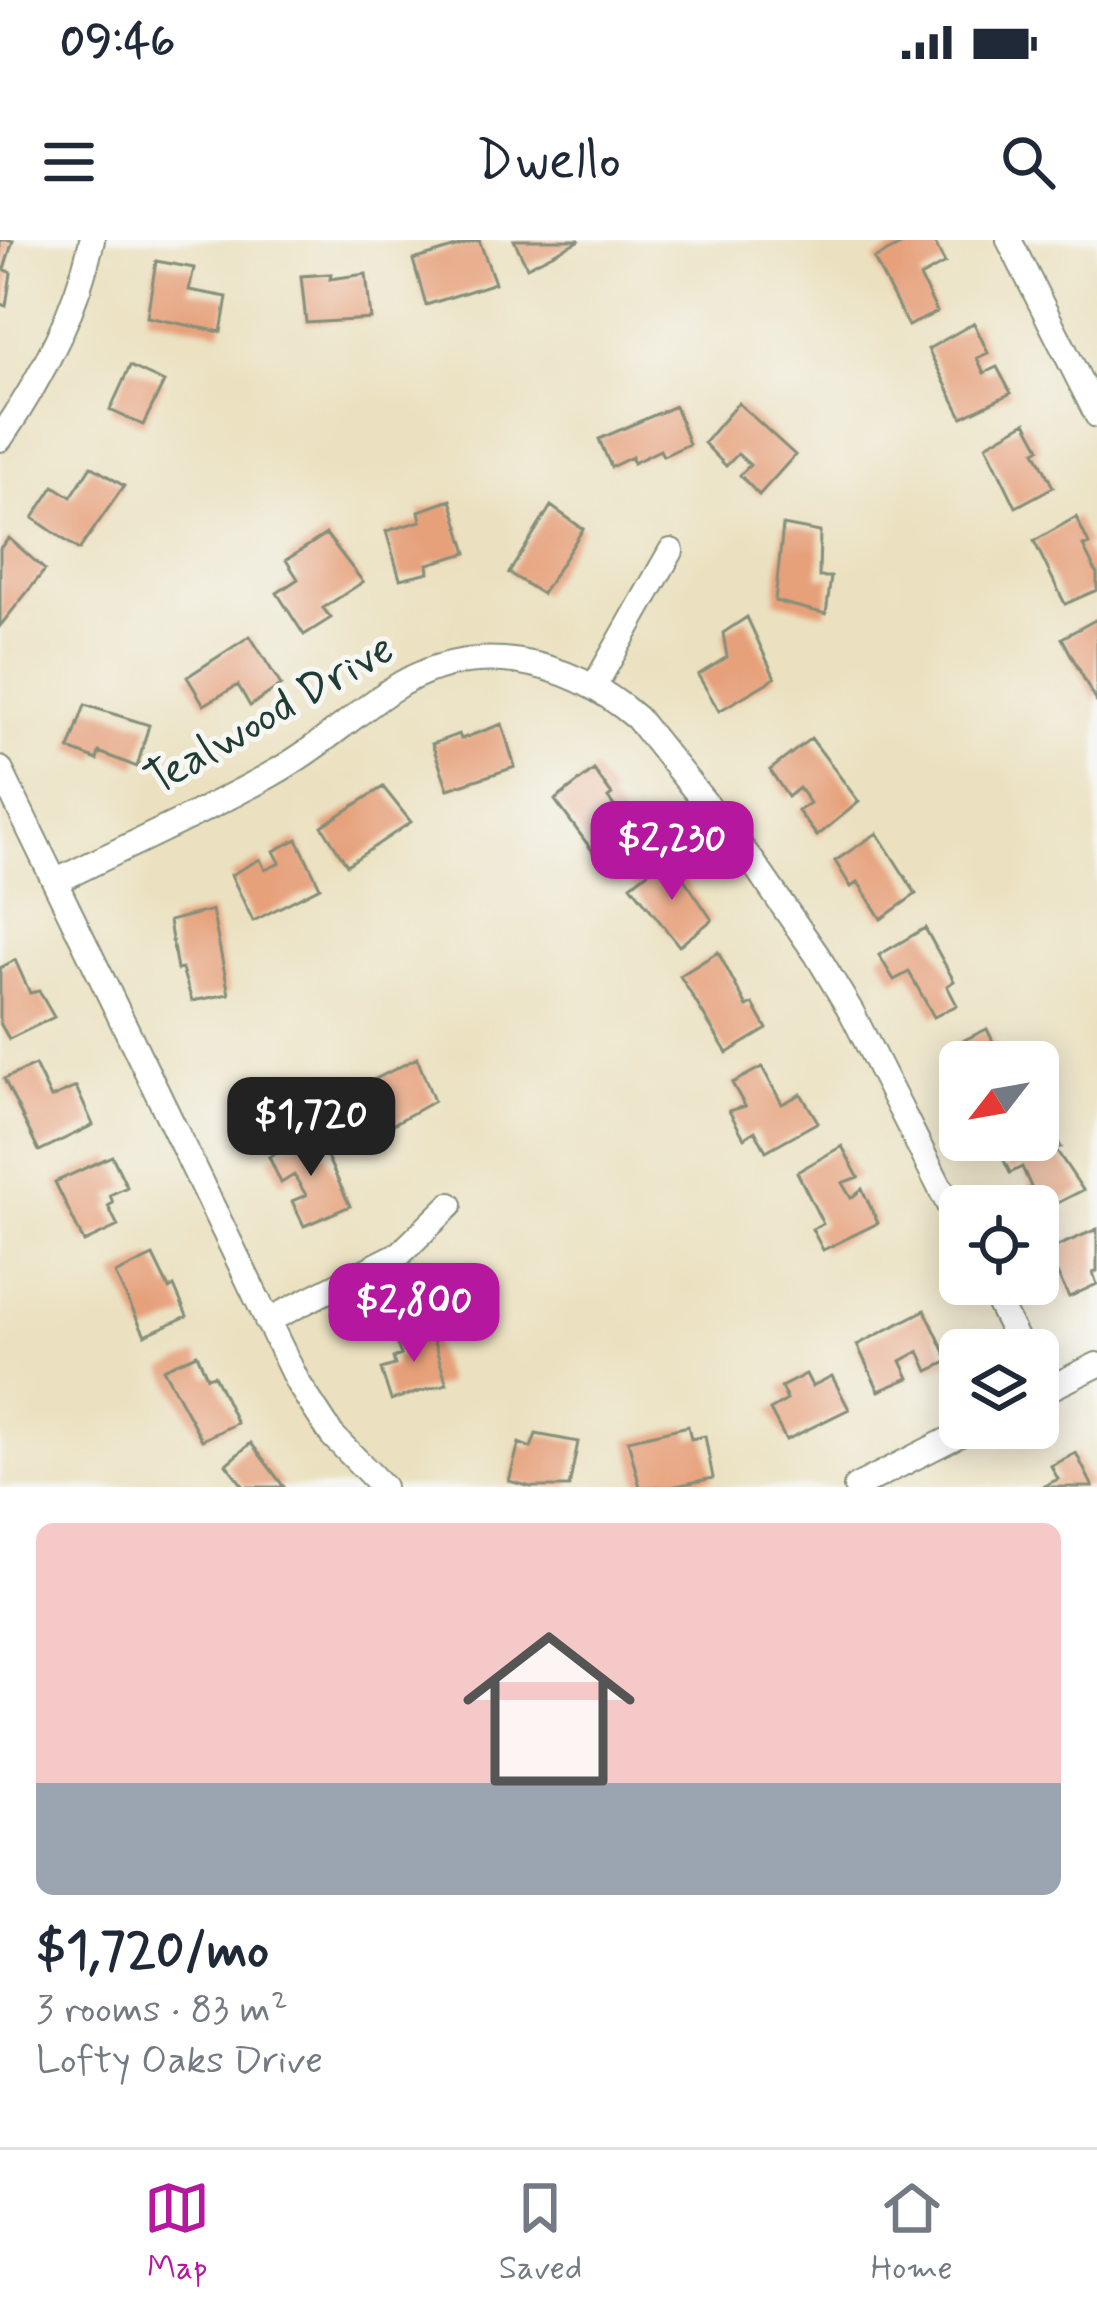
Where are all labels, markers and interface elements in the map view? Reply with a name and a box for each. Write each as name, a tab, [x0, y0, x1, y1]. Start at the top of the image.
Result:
text: 09:46	[60, 13, 175, 72]
text: Dwello	[476, 127, 621, 198]
icon: menu	[36, 129, 102, 195]
icon: search	[995, 129, 1061, 195]
street label: Tealwood Drive	[135, 620, 405, 810]
pin: $2,230	[574, 801, 770, 903]
text: $2,230	[618, 814, 726, 865]
north arrow	[939, 1041, 1059, 1161]
map controls	[939, 1041, 1059, 1449]
pin: $1,720	[213, 1077, 409, 1179]
text: $1,720	[254, 1090, 368, 1141]
button: locate	[939, 1185, 1059, 1305]
pin: $2,800	[316, 1263, 512, 1365]
text: $2,800	[355, 1276, 473, 1327]
button: layers	[939, 1329, 1059, 1449]
icon: home	[441, 1601, 657, 1817]
text: $1,720/mo	[36, 1919, 269, 1985]
text: 3 rooms · 83 m²	[36, 1985, 288, 2036]
text: Lofty Oaks Drive	[36, 2036, 323, 2087]
tab: Map	[144, 2175, 210, 2291]
tab: Saved	[499, 2175, 582, 2291]
tab: Home	[871, 2175, 953, 2291]

